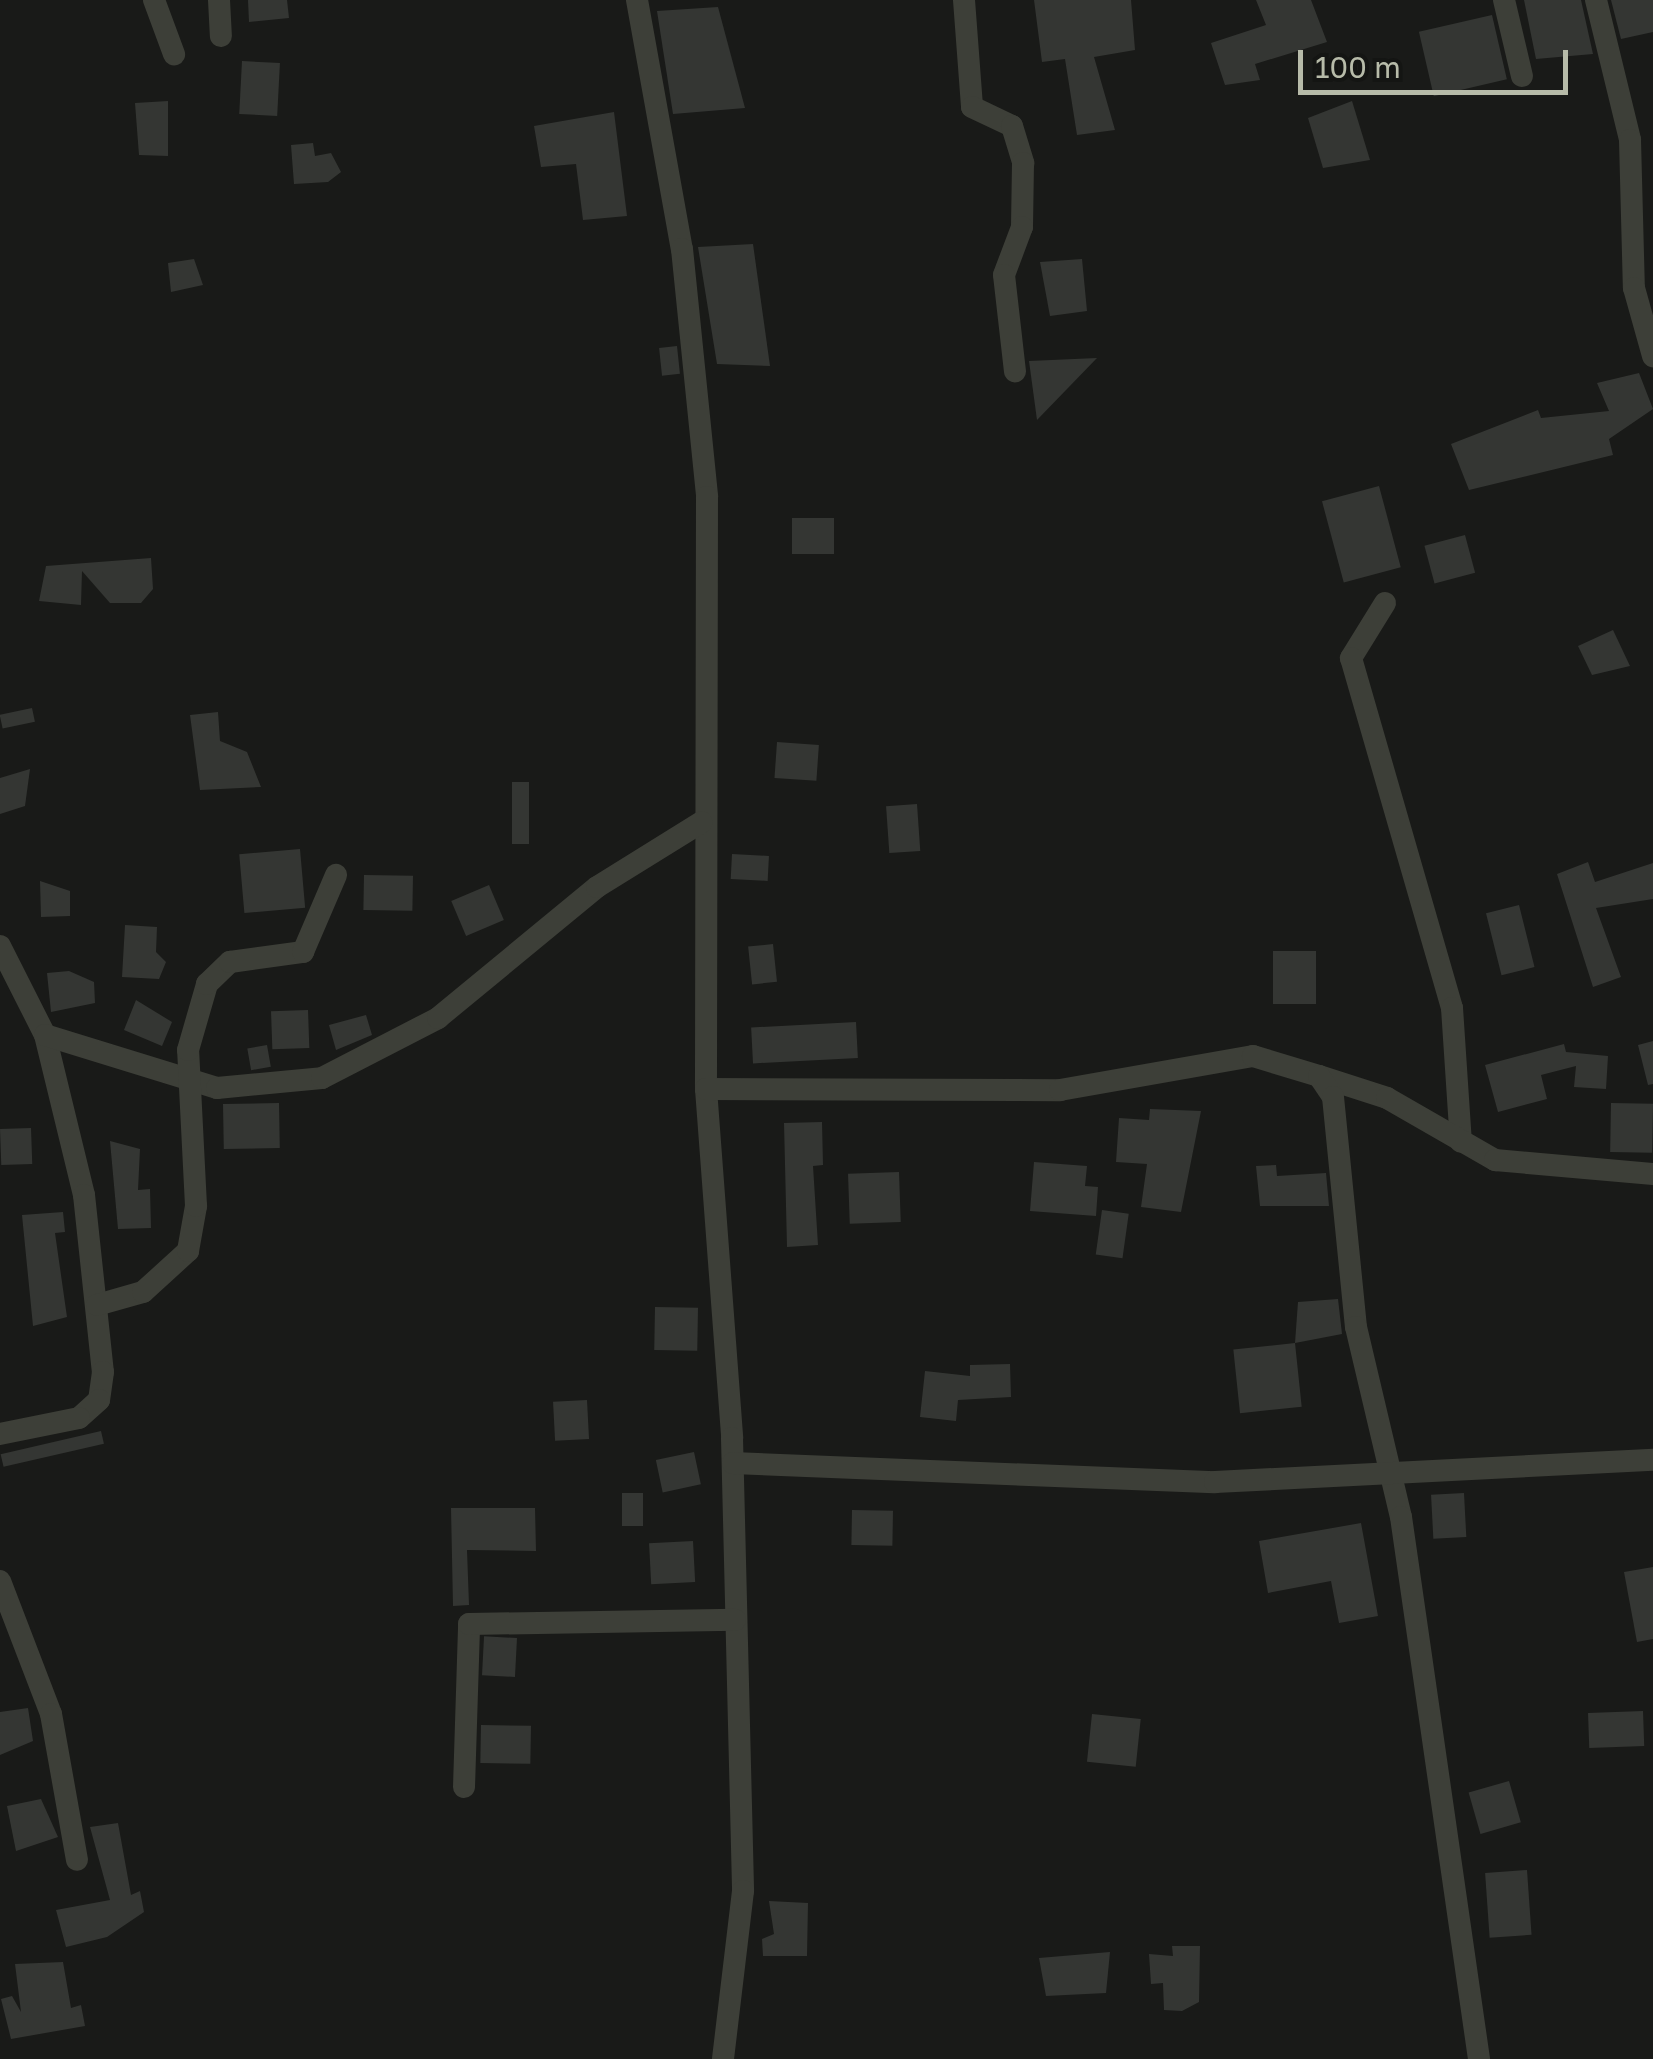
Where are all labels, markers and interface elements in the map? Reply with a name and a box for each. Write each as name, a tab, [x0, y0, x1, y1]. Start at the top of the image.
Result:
scale bar	[1303, 30, 1573, 92]
text: 100 m	[1315, 49, 1401, 85]

